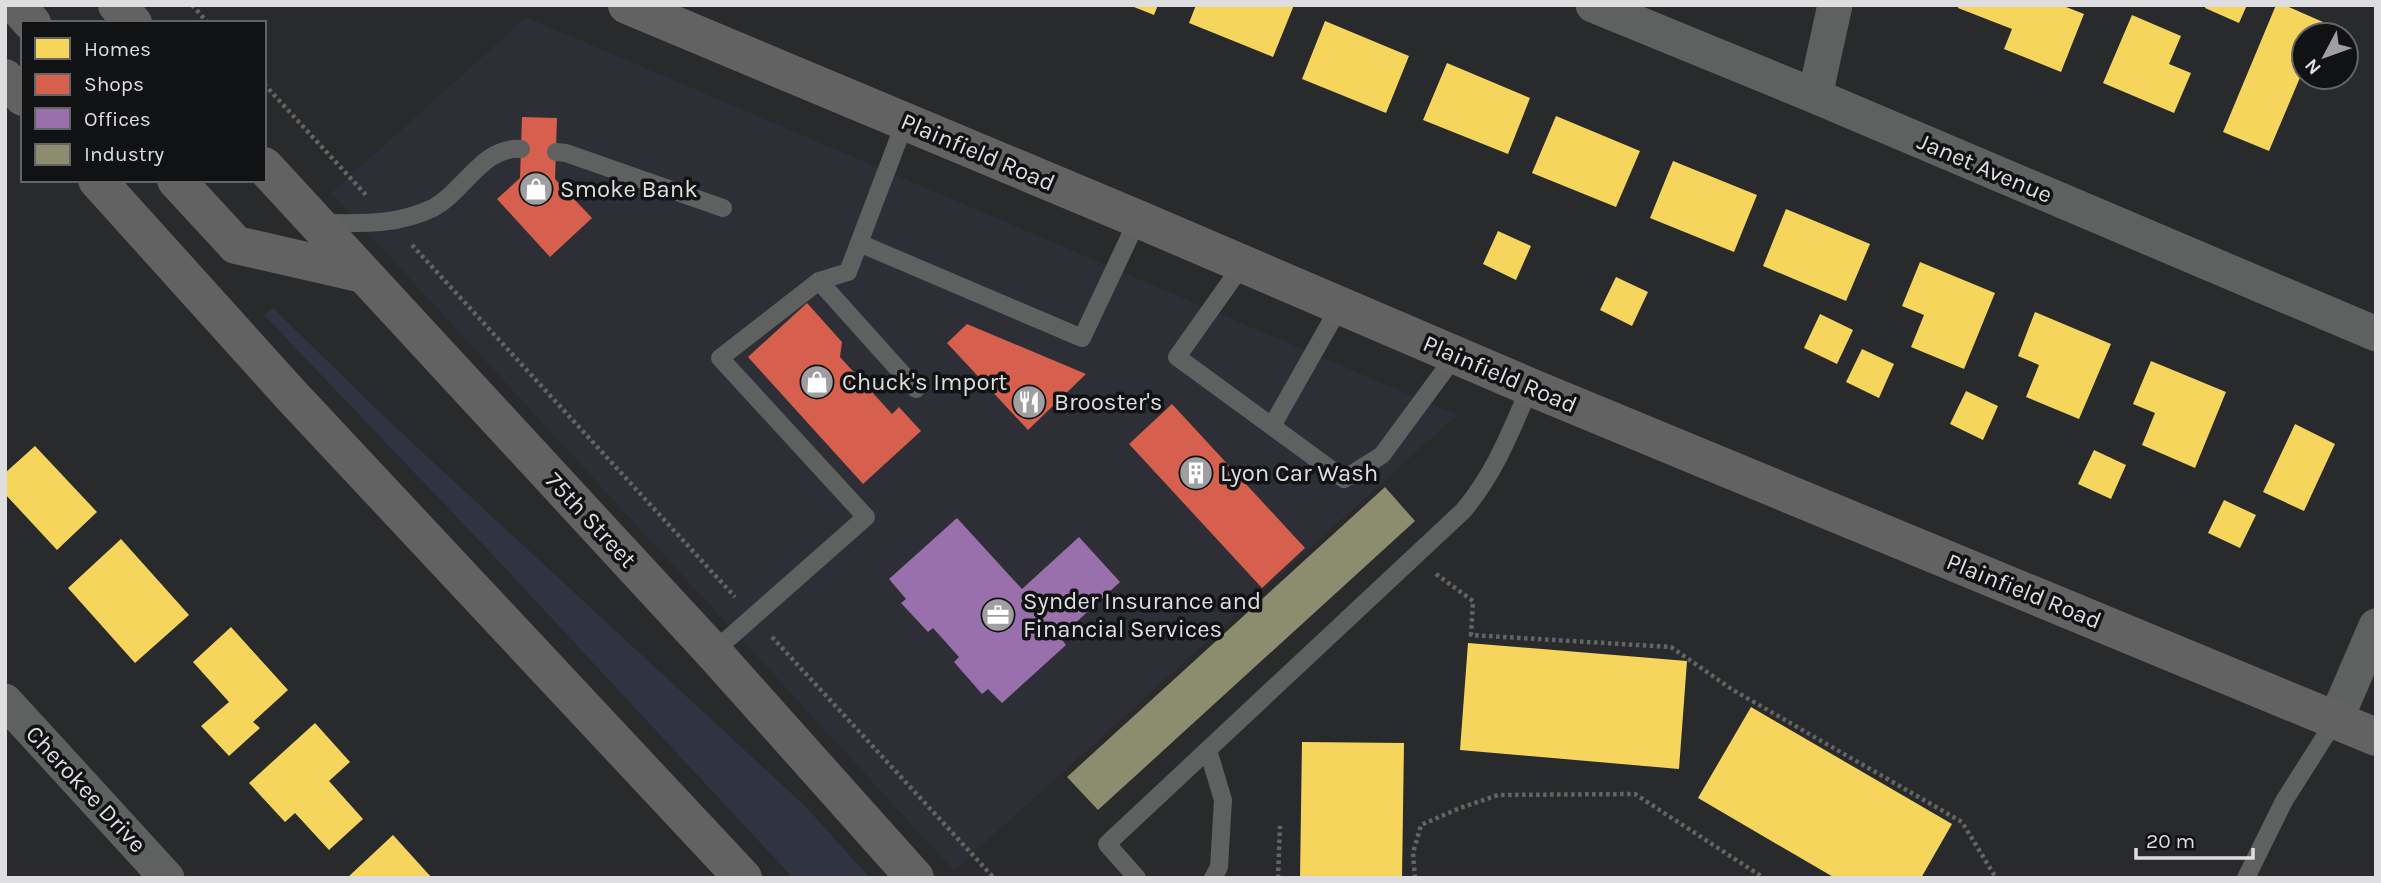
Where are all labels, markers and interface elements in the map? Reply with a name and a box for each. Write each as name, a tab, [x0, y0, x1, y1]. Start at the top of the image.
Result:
legend	[21, 21, 266, 182]
north arrow	[2290, 21, 2360, 91]
text: Homes	[84, 37, 151, 61]
text: N	[2300, 54, 2326, 79]
text: Shops	[84, 72, 144, 96]
text: Offices	[84, 107, 151, 131]
street label: Plainfield Road	[897, 107, 1059, 197]
street label: Janet Avenue	[1914, 127, 2056, 209]
text: Industry	[84, 142, 164, 166]
shop icon: Smoke Bank	[517, 170, 555, 208]
place label: Smoke Bank	[560, 175, 698, 203]
street label: Plainfield Road	[1419, 329, 1581, 419]
shop icon: Chuck's Import	[798, 363, 836, 401]
place label: Chuck's Import	[842, 368, 1007, 396]
restaurant icon: Brooster's	[1010, 383, 1048, 421]
place label: Brooster's	[1054, 388, 1162, 416]
building icon: Lyon Car Wash	[1177, 454, 1215, 492]
place label: Lyon Car Wash	[1220, 459, 1378, 487]
street label: 75th Street	[540, 467, 642, 573]
street label: Plainfield Road	[1943, 547, 2105, 635]
place label: Synder Insurance and Financial Services	[1023, 587, 1261, 643]
office icon: Synder Insurance and Financial Services	[979, 596, 1017, 634]
street label: Cherokee Drive	[20, 720, 152, 858]
scale bar	[2136, 816, 2253, 860]
text: 20 m	[2146, 829, 2195, 853]

